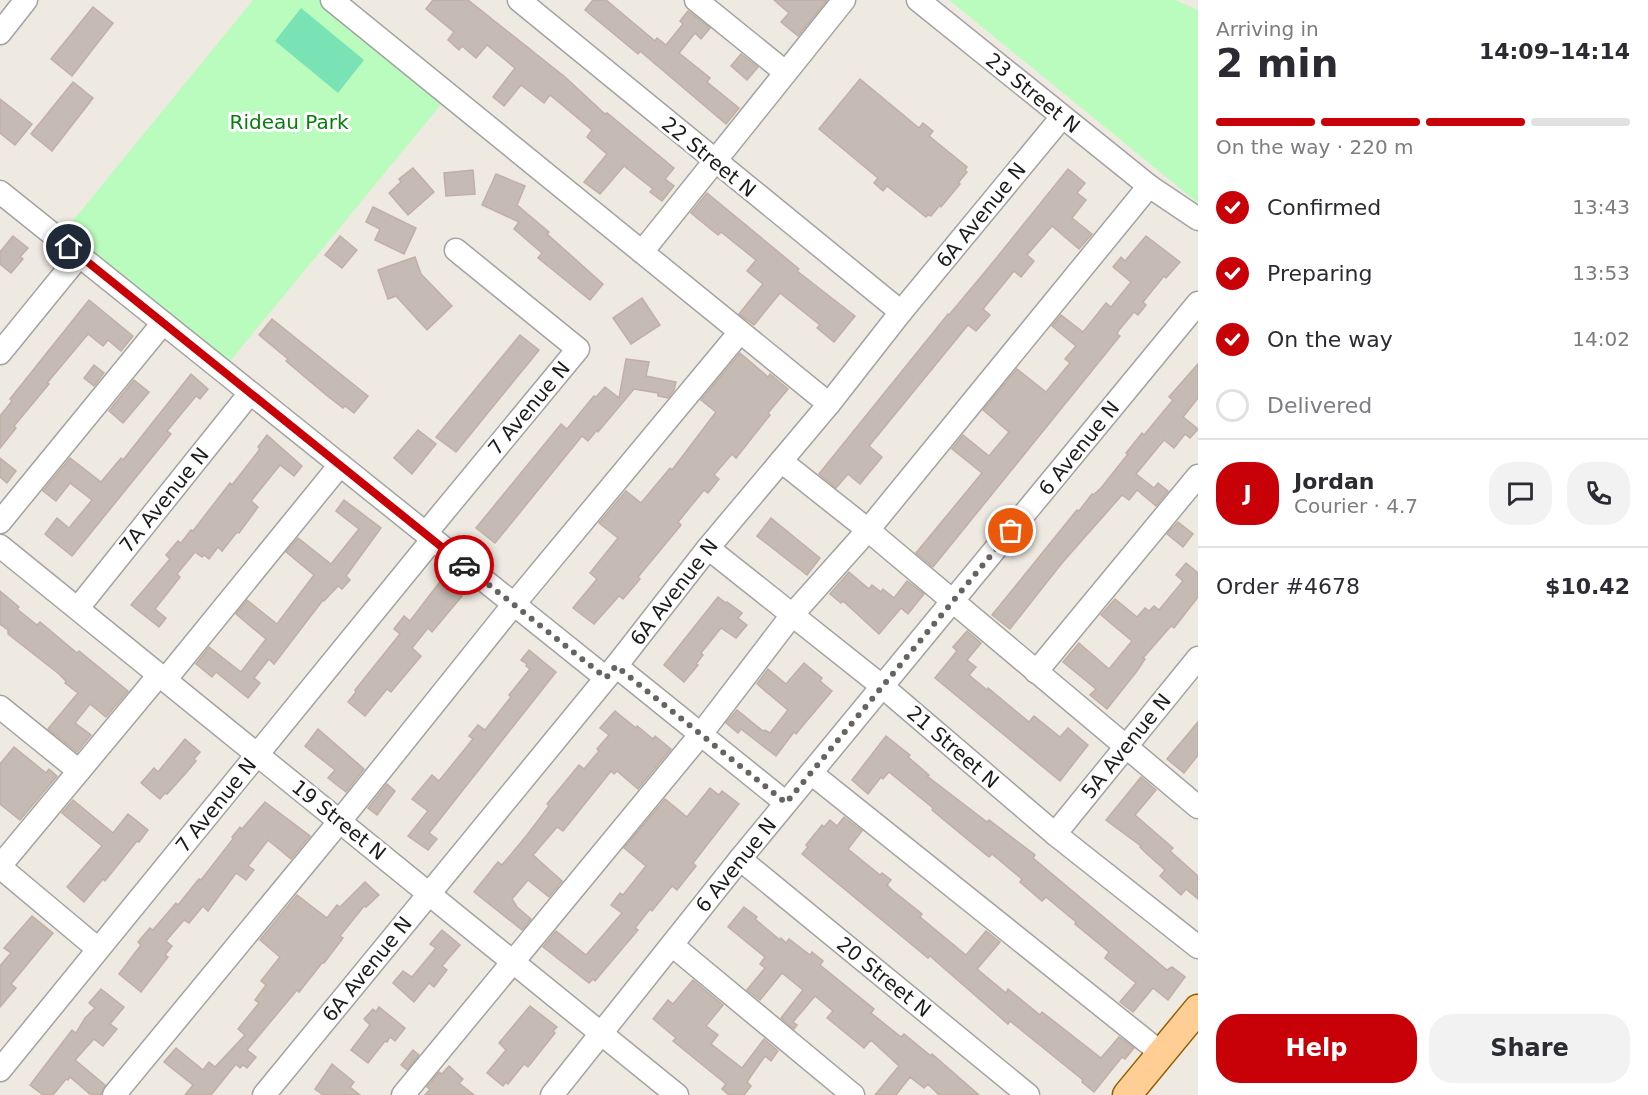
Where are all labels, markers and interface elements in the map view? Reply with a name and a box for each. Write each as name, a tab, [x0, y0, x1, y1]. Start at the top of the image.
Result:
text: Arriving in	[1216, 17, 1319, 41]
text: 14:09–14:14	[1479, 39, 1630, 64]
text: 2 min	[1216, 41, 1338, 86]
street label: 23 Street N	[981, 48, 1085, 138]
park label: Rideau Park	[230, 110, 349, 134]
street label: 22 Street N	[657, 112, 761, 202]
text: On the way · 220 m	[1216, 135, 1414, 159]
street label: 6A Avenue N	[931, 158, 1031, 272]
icon: check	[1216, 191, 1249, 224]
text: Confirmed	[1267, 195, 1381, 220]
text: 13:43	[1572, 195, 1630, 219]
pin	[43, 221, 94, 272]
icon: home	[52, 230, 85, 263]
icon: check	[1216, 257, 1249, 290]
text: Preparing	[1267, 261, 1373, 286]
text: 13:53	[1572, 261, 1630, 285]
icon: check	[1216, 323, 1249, 356]
text: On the way	[1267, 327, 1393, 352]
text: 14:02	[1572, 327, 1630, 351]
street label: 7 Avenue N	[483, 356, 575, 460]
text: Delivered	[1267, 393, 1372, 418]
street label: 6 Avenue N	[1034, 396, 1124, 500]
street label: 7A Avenue N	[114, 443, 214, 557]
button: chat	[1489, 462, 1552, 525]
button: phone	[1567, 462, 1630, 525]
text: Jordan	[1294, 469, 1374, 494]
text: J	[1243, 481, 1252, 506]
text: Courier · 4.7	[1294, 494, 1418, 518]
pin	[985, 505, 1036, 556]
icon: bag	[994, 514, 1027, 547]
street label: 6A Avenue N	[625, 534, 723, 650]
courier	[434, 535, 494, 595]
icon: car	[448, 549, 481, 582]
text: Order #4678	[1216, 574, 1360, 599]
text: $10.42	[1545, 574, 1630, 599]
street label: 5A Avenue N	[1076, 689, 1176, 803]
street label: 21 Street N	[902, 701, 1004, 793]
street label: 7 Avenue N	[171, 753, 261, 857]
street label: 19 Street N	[287, 775, 391, 865]
street label: 6 Avenue N	[691, 813, 781, 917]
street label: 6A Avenue N	[317, 912, 417, 1026]
street label: 20 Street N	[832, 932, 936, 1022]
button: Help	[1216, 1014, 1417, 1083]
button: Share	[1429, 1014, 1630, 1083]

